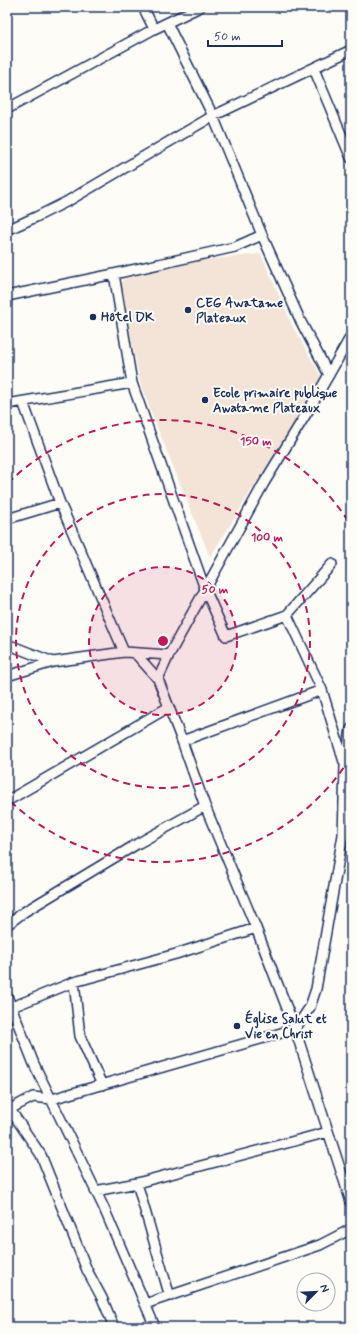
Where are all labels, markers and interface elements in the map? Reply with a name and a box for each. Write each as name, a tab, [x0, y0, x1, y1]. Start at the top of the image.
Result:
scale bar	[208, 22, 282, 48]
text: 50 m	[214, 29, 241, 45]
place label: CEG Awatame Plateaux	[196, 295, 283, 327]
marker: CEG Awatame Plateaux	[183, 305, 193, 315]
place label: Hôtel DK	[101, 309, 155, 326]
marker: Hôtel DK	[88, 312, 98, 322]
place label: Ecole primaire publique Awatame Plateaux	[213, 385, 337, 417]
marker: Ecole primaire publique Awatame Plateaux	[200, 395, 210, 405]
text: 150 m	[240, 434, 272, 450]
text: 100 m	[251, 530, 284, 546]
text: 50 m	[202, 582, 229, 598]
centre of rings	[156, 634, 170, 648]
place label: Église Salut et Vie en Christ	[245, 1010, 327, 1043]
marker: Église Salut et Vie en Christ	[232, 1021, 242, 1031]
north arrow	[296, 1272, 336, 1312]
text: N	[316, 1282, 332, 1295]

